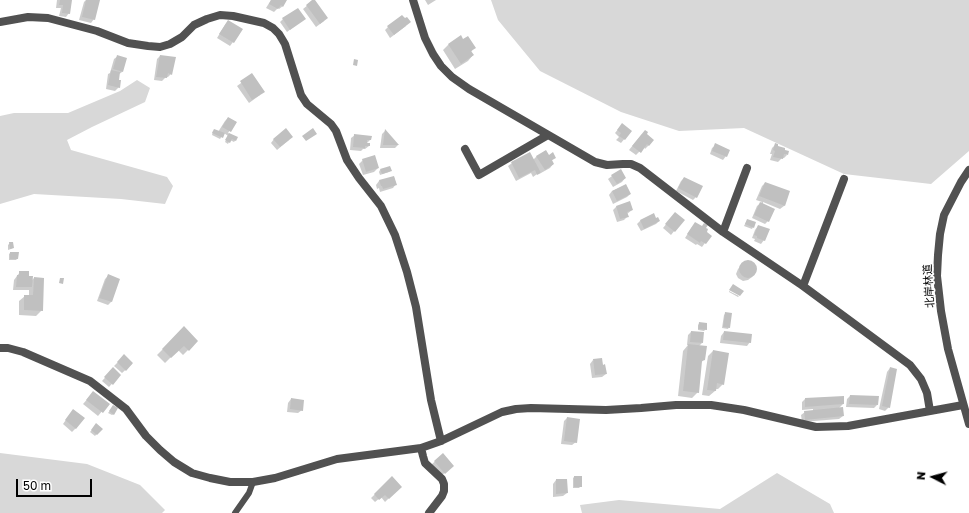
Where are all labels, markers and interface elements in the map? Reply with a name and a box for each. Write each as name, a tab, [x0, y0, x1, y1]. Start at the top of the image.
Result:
street label: 北岸林道	[921, 264, 937, 308]
north arrow	[913, 457, 953, 497]
scale bar	[18, 471, 94, 497]
text: N	[914, 471, 927, 481]
text: 50 m	[23, 478, 51, 493]

